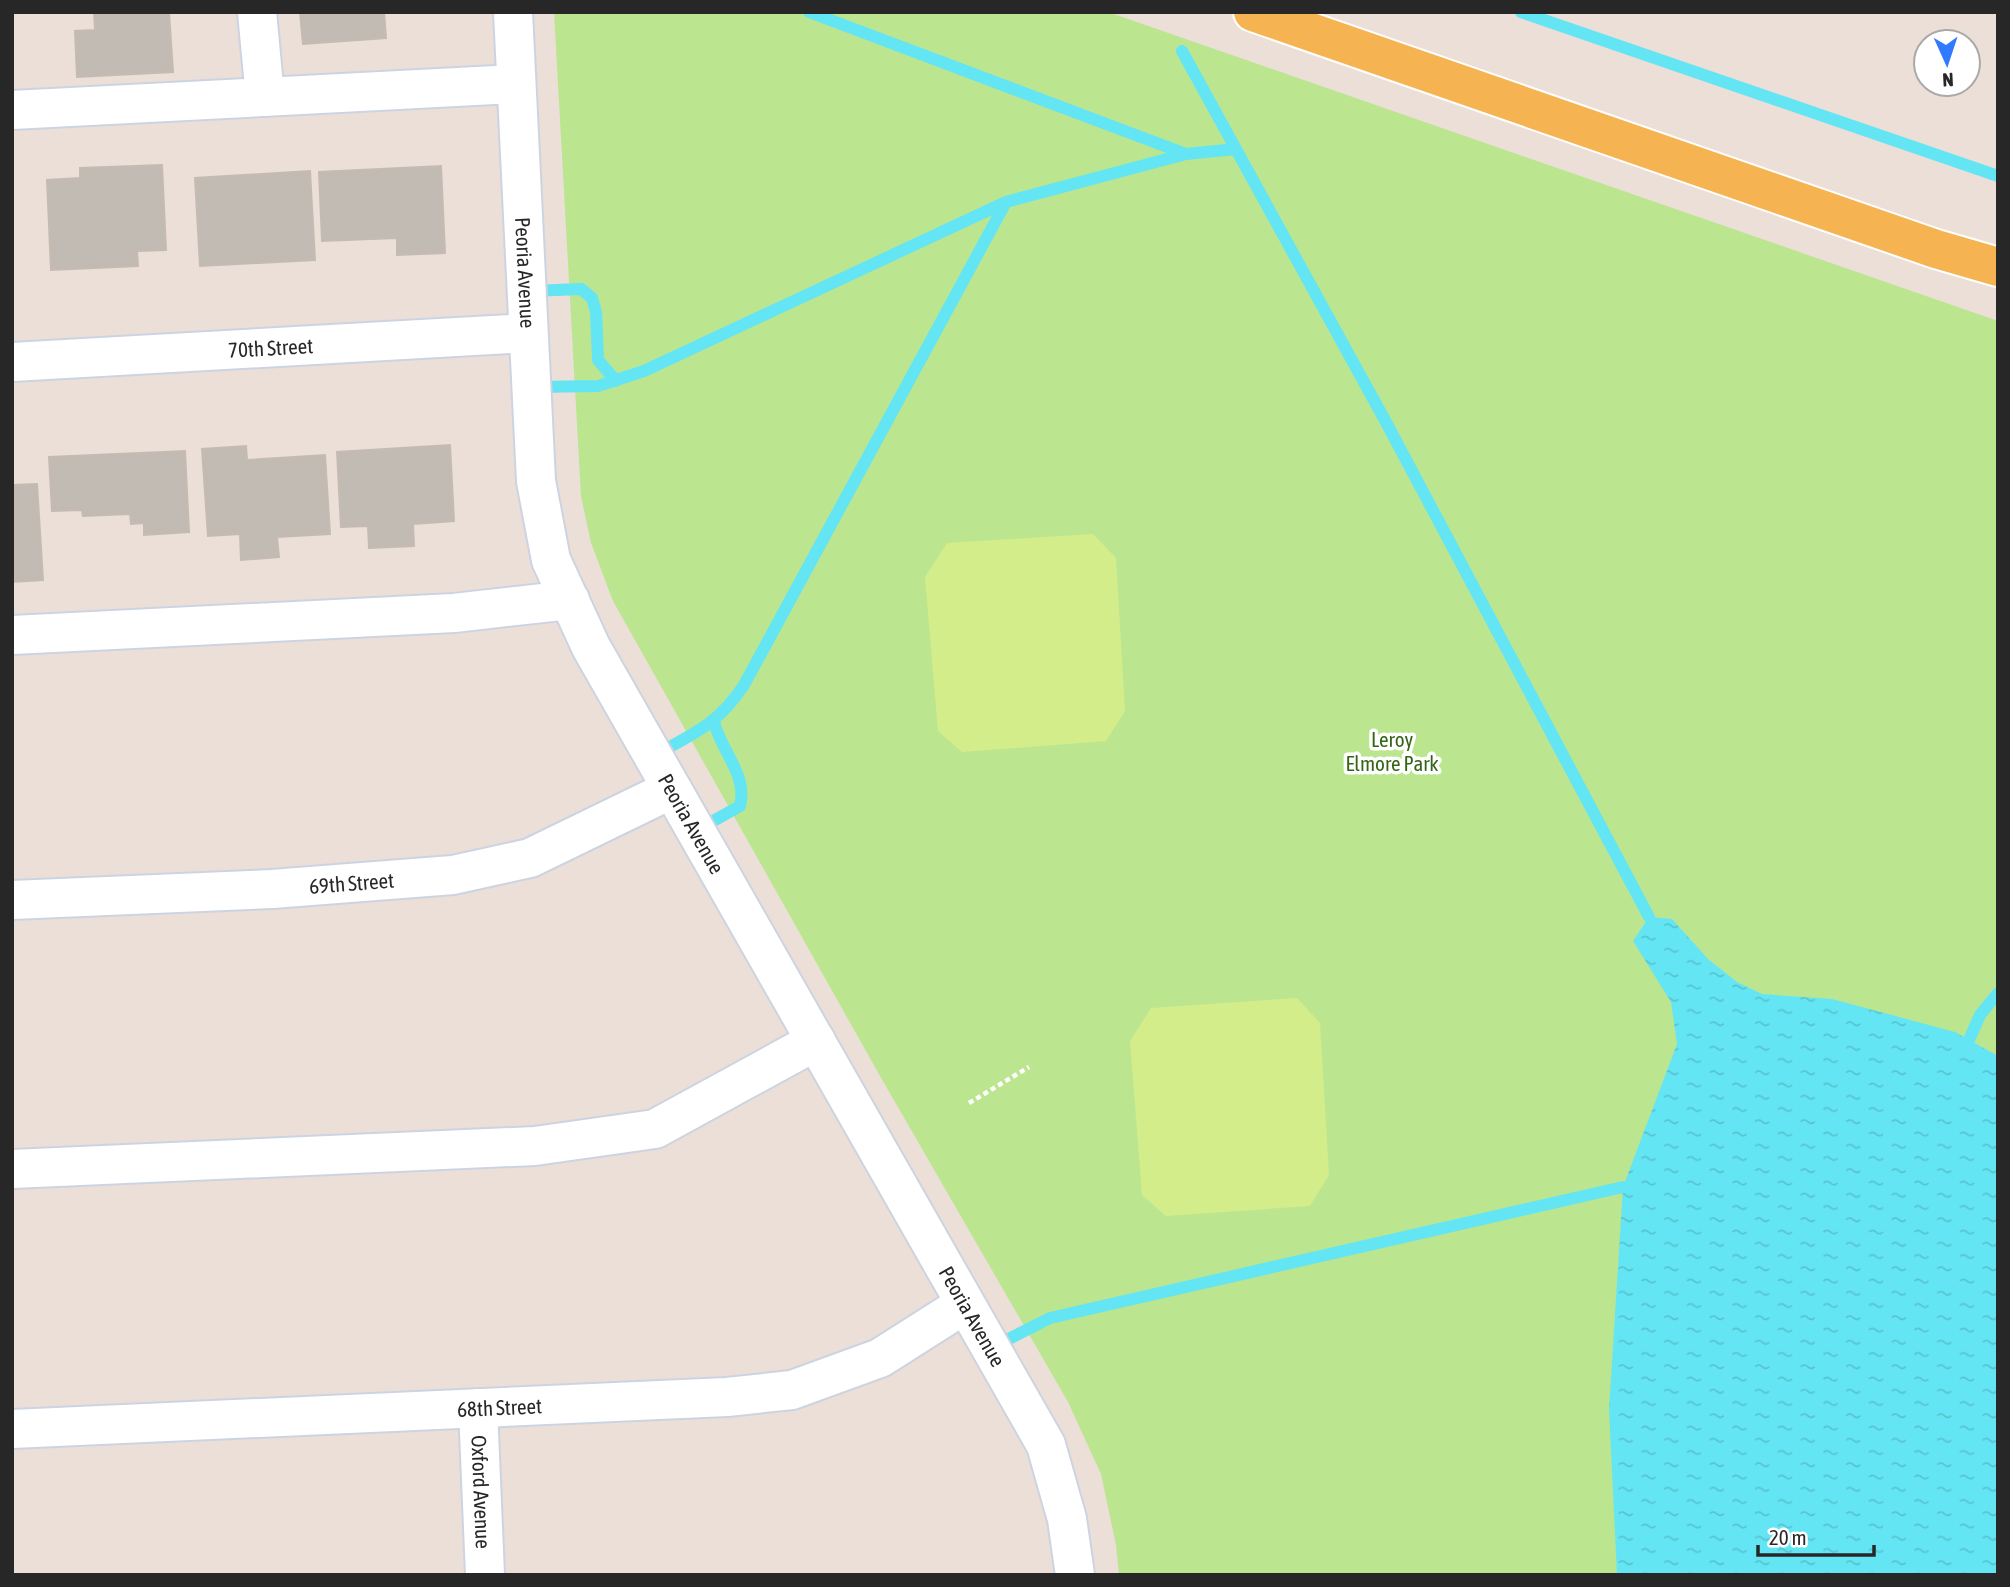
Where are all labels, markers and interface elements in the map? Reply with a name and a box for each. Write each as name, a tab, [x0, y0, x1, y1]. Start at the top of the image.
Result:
north arrow	[1912, 28, 1982, 98]
text: N	[1942, 69, 1954, 91]
street label: Peoria Avenue	[511, 217, 540, 329]
street label: 70th Street	[227, 333, 314, 362]
park label: Leroy Elmore Park	[1345, 727, 1439, 775]
street label: Peoria Avenue	[654, 769, 730, 878]
street label: 69th Street	[308, 868, 395, 898]
street label: Peoria Avenue	[935, 1262, 1011, 1370]
street label: 68th Street	[457, 1393, 543, 1421]
street label: Oxford Avenue	[467, 1435, 496, 1549]
scale bar	[1758, 1514, 1874, 1558]
text: 20 m	[1769, 1525, 1807, 1549]

